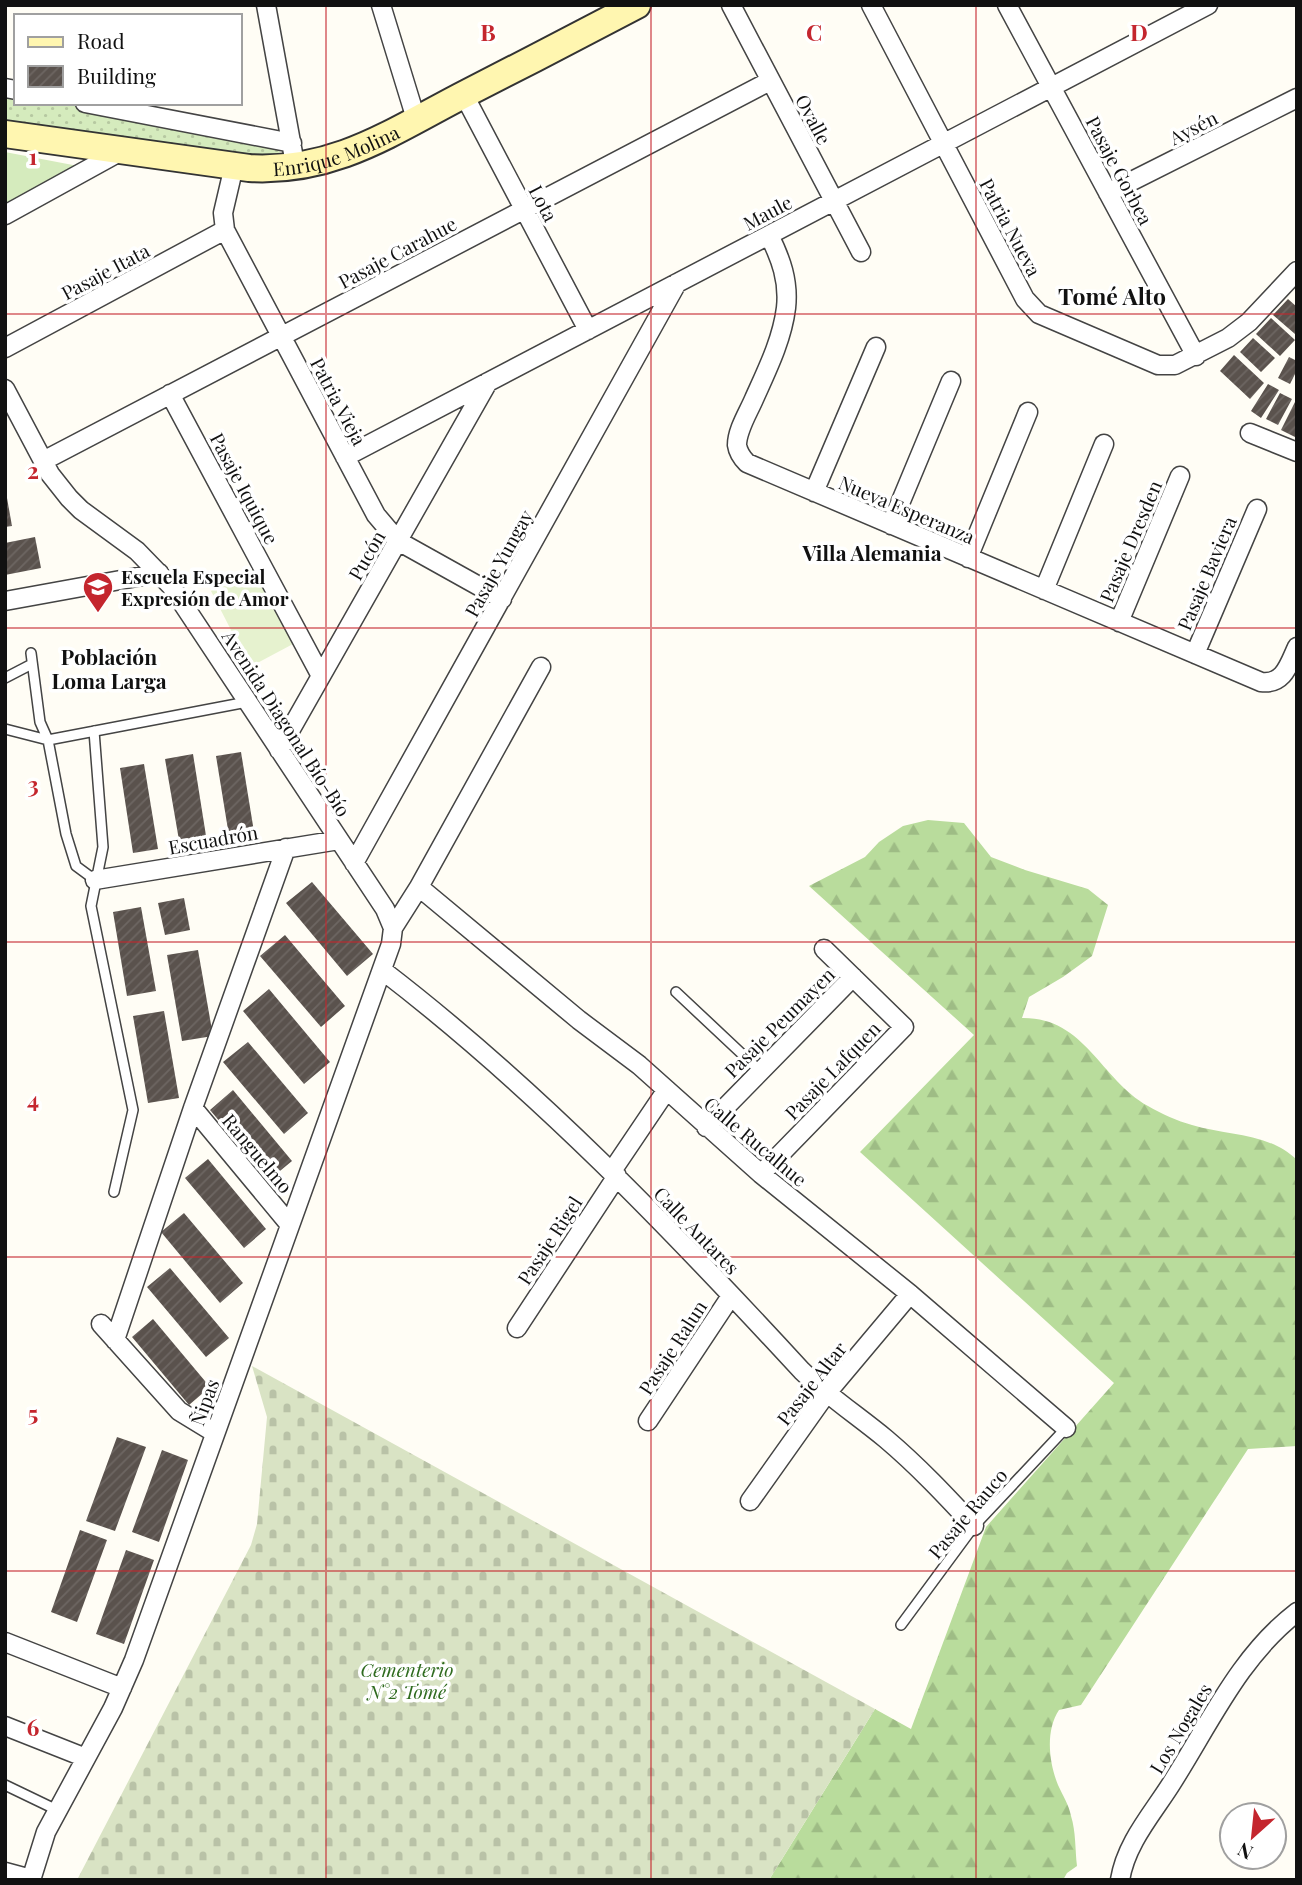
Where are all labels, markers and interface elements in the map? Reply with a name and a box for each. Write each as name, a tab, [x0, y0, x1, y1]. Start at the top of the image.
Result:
legend	[14, 14, 242, 105]
text: B	[480, 16, 496, 47]
text: C	[806, 16, 822, 47]
text: D	[1130, 16, 1148, 47]
text: Road	[77, 26, 125, 54]
text: Building	[77, 61, 156, 89]
street label: Ovalle	[790, 89, 838, 149]
street label: Aysén	[1164, 104, 1222, 151]
street label: Pasaje Gorbea	[1080, 111, 1160, 229]
street label: Enrique Molina	[272, 118, 404, 181]
text: 1	[29, 140, 38, 171]
street label: Patria Nueva	[974, 173, 1048, 281]
street label: Lota	[524, 180, 565, 226]
street label: Maule	[738, 188, 796, 236]
street label: Pasaje Carahue	[333, 210, 461, 294]
street label: Pasaje Itata	[56, 237, 154, 305]
district label: Tomé Alto	[1058, 280, 1166, 311]
street label: Patria Vieja	[305, 353, 373, 450]
street label: Pasaje Iquique	[205, 428, 285, 548]
text: 2	[27, 454, 39, 485]
street label: Nueva Esperanza	[835, 469, 979, 550]
street label: Pasaje Dresden	[1093, 476, 1168, 606]
street label: Pasaje Yungay	[458, 504, 538, 621]
street label: Pasaje Baviera	[1170, 512, 1242, 634]
street label: Pucón	[341, 525, 391, 585]
district label: Villa Alemania	[801, 538, 942, 566]
place label: Escuela Especial Expresión de Amor	[121, 563, 289, 611]
school or university icon: Escuela Especial Expresión de Amor	[81, 570, 115, 614]
street label: Avenida Diagonal Bío-Bío	[216, 624, 357, 821]
district label: Población Loma Larga	[51, 642, 167, 694]
text: 3	[27, 768, 39, 799]
street label: Escuadrón	[166, 818, 261, 860]
street label: Pasaje Peumayen	[718, 961, 840, 1083]
street label: Pasaje Lafquen	[778, 1015, 886, 1125]
text: 4	[27, 1083, 39, 1114]
street label: Calle Rucalhue	[699, 1090, 813, 1192]
street label: Ranguelmo	[217, 1108, 299, 1198]
street label: Calle Antares	[649, 1180, 745, 1280]
street label: Pasaje Rigel	[511, 1190, 588, 1289]
street label: Pasaje Ralun	[632, 1294, 713, 1399]
street label: Pasaje Altar	[770, 1335, 852, 1430]
street label: Ñipas	[184, 1375, 224, 1429]
text: 5	[28, 1397, 38, 1428]
street label: Pasaje Rauco	[922, 1462, 1012, 1564]
park label: Cementerio N°2 Tomé	[360, 1656, 454, 1704]
street label: Los Nogales	[1143, 1678, 1217, 1778]
text: 6	[27, 1711, 40, 1742]
north arrow	[1218, 1801, 1288, 1871]
text: N	[1233, 1837, 1257, 1867]

